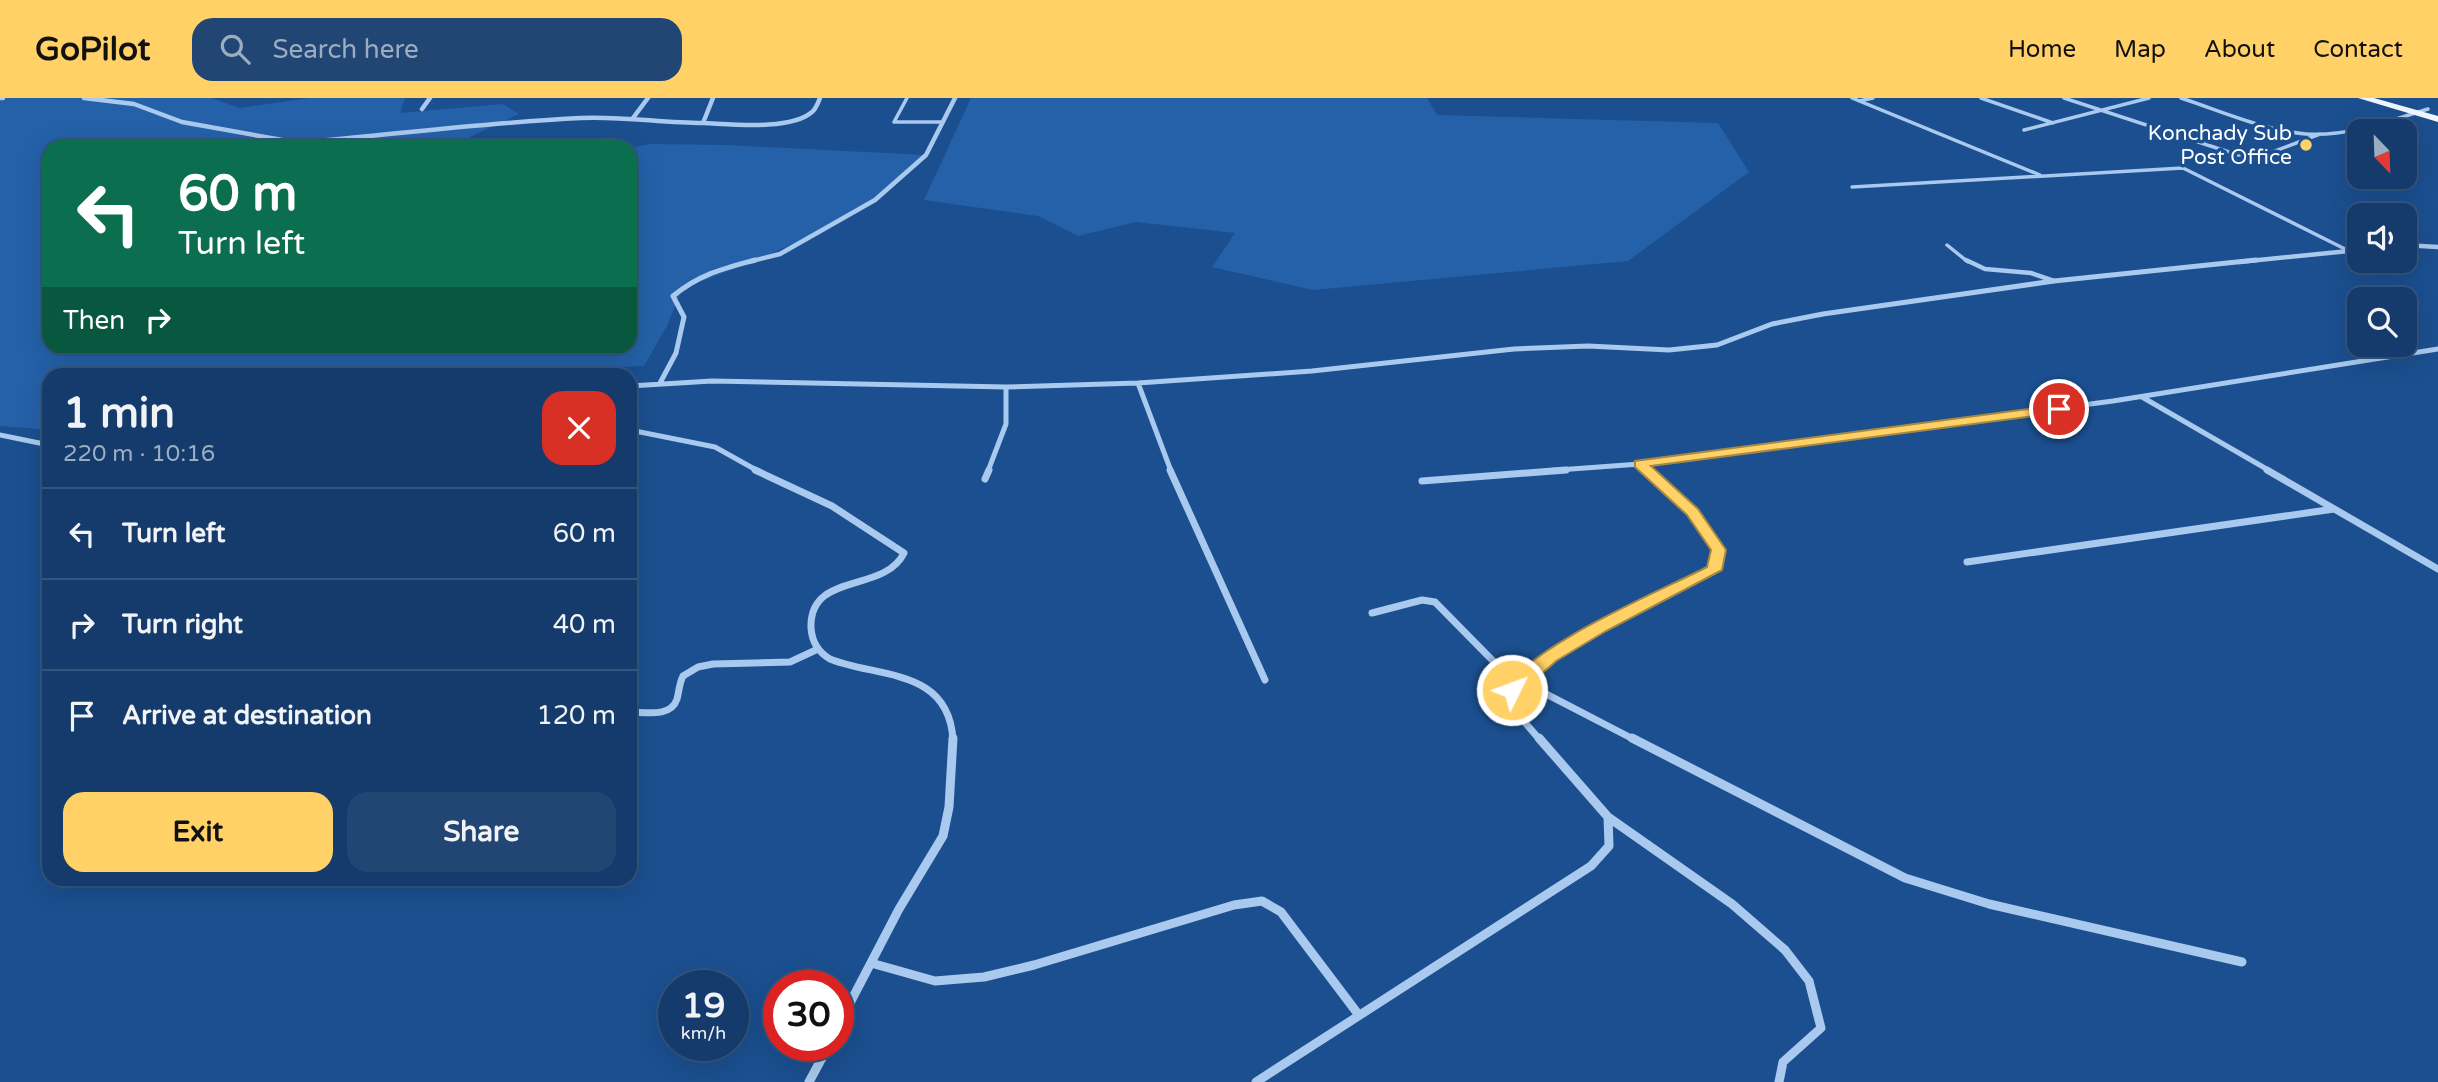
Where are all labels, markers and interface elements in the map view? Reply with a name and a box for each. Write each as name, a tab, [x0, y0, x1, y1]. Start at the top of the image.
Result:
search box	[192, 18, 682, 81]
text: GoPilot	[35, 30, 150, 69]
icon: search	[216, 30, 254, 68]
text: Search here	[272, 34, 419, 65]
text: Home	[2008, 35, 2076, 64]
text: Map	[2114, 35, 2166, 64]
text: About	[2204, 35, 2275, 64]
text: Contact	[2313, 35, 2403, 64]
north arrow	[2347, 119, 2417, 189]
map controls	[2347, 119, 2417, 357]
place label: Konchady Sub Post Office	[2148, 121, 2292, 170]
marker: Konchady Sub Post Office	[2298, 137, 2314, 153]
text: 60 m	[178, 165, 297, 224]
icon: left	[63, 168, 154, 259]
button: sound	[2347, 203, 2417, 273]
text: Turn left	[178, 225, 305, 263]
button: search	[2347, 287, 2417, 357]
icon: right	[139, 301, 177, 339]
text: Then	[63, 305, 125, 336]
pin	[2029, 379, 2089, 439]
text: 1 min	[63, 388, 175, 439]
icon: arrive	[2040, 390, 2078, 428]
button: close	[542, 391, 616, 465]
text: 220 m · 10:16	[63, 440, 215, 468]
icon: left	[63, 515, 101, 553]
text: Turn left	[122, 518, 225, 549]
text: 60 m	[553, 518, 616, 549]
icon: right	[63, 606, 101, 644]
text: Turn right	[122, 609, 243, 640]
text: 40 m	[553, 609, 616, 640]
position arrow	[1475, 653, 1549, 727]
icon: arrive	[63, 697, 101, 735]
text: Arrive at destination	[122, 700, 372, 731]
text: 120 m	[536, 700, 616, 731]
button: Exit	[63, 792, 333, 872]
button: Share	[347, 792, 616, 872]
speed limit sign: 30	[763, 970, 854, 1061]
text: 19	[682, 985, 725, 1027]
text: km/h	[681, 1022, 726, 1044]

